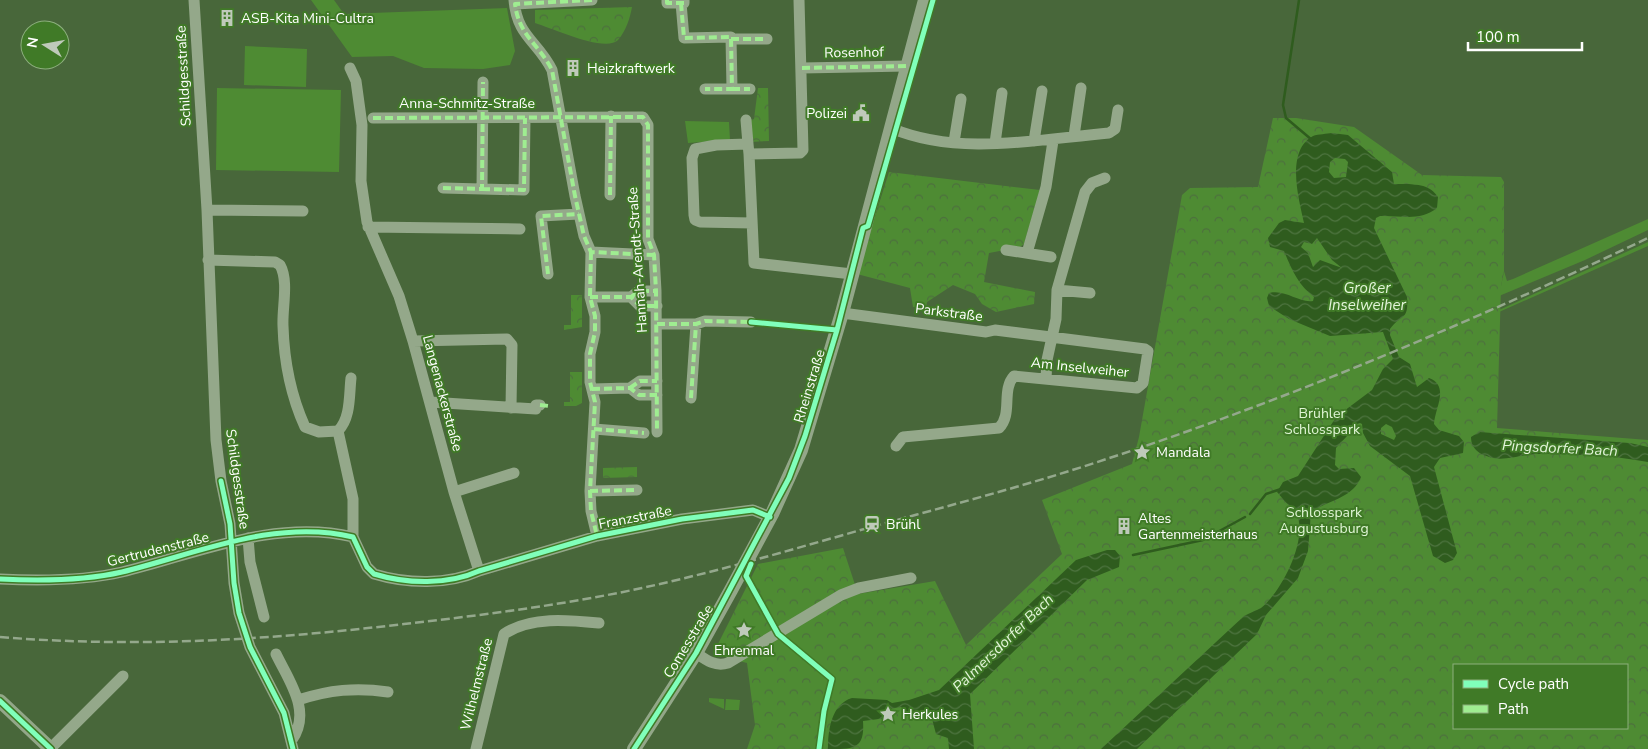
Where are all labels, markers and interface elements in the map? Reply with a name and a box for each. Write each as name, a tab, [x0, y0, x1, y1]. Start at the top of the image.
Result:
building icon: ASB-Kita Mini-Cultra	[217, 8, 237, 28]
place label: ASB-Kita Mini-Cultra	[241, 9, 374, 28]
north arrow	[20, 20, 70, 70]
scale bar	[1468, 20, 1582, 52]
street label: Schildgesstraße	[171, 25, 196, 127]
text: 100 m	[1476, 27, 1520, 47]
text: N	[22, 36, 43, 50]
street label: Rosenhof	[824, 42, 884, 63]
building icon: Heizkraftwerk	[563, 58, 583, 78]
place label: Heizkraftwerk	[587, 59, 676, 78]
street label: Anna-Schmitz-Straße	[399, 94, 535, 113]
public building icon: Polizei	[851, 103, 871, 123]
place label: Polizei	[806, 104, 847, 123]
street label: Hannah-Arendt-Straße	[623, 186, 652, 333]
water label: Großer Inselweiher	[1328, 278, 1406, 315]
street label: Parkstraße	[914, 299, 984, 326]
street label: Langenackerstraße	[418, 333, 467, 453]
street label: Rheinstraße	[789, 347, 830, 425]
street label: Am Inselweiher	[1030, 353, 1130, 382]
park label: Brühler Schlosspark	[1284, 404, 1361, 439]
street label: Schildgesstraße	[221, 428, 254, 530]
water label: Pingsdorfer Bach	[1502, 435, 1618, 461]
place icon: Mandala	[1132, 442, 1152, 462]
place label: Mandala	[1156, 443, 1211, 462]
street label: Franzstraße	[597, 501, 673, 534]
park label: Schlosspark Augustusburg	[1279, 503, 1369, 538]
place label: Altes Gartenmeisterhaus	[1138, 509, 1258, 544]
station icon: Brühl	[862, 514, 882, 534]
place label: Brühl	[886, 515, 921, 534]
building icon: Altes Gartenmeisterhaus	[1114, 516, 1134, 536]
street label: Gertrudenstraße	[105, 528, 211, 571]
water label: Palmersdorfer Bach	[948, 590, 1058, 696]
street label: Comesstraße	[659, 601, 718, 682]
place icon: Ehrenmal	[734, 620, 754, 640]
street label: Wilhelmstraße	[456, 636, 497, 732]
place label: Ehrenmal	[714, 641, 775, 660]
legend	[1453, 664, 1628, 729]
text: Cycle path	[1498, 674, 1569, 694]
text: Path	[1498, 699, 1529, 719]
place icon: Herkules	[878, 704, 898, 724]
place label: Herkules	[902, 705, 958, 724]

